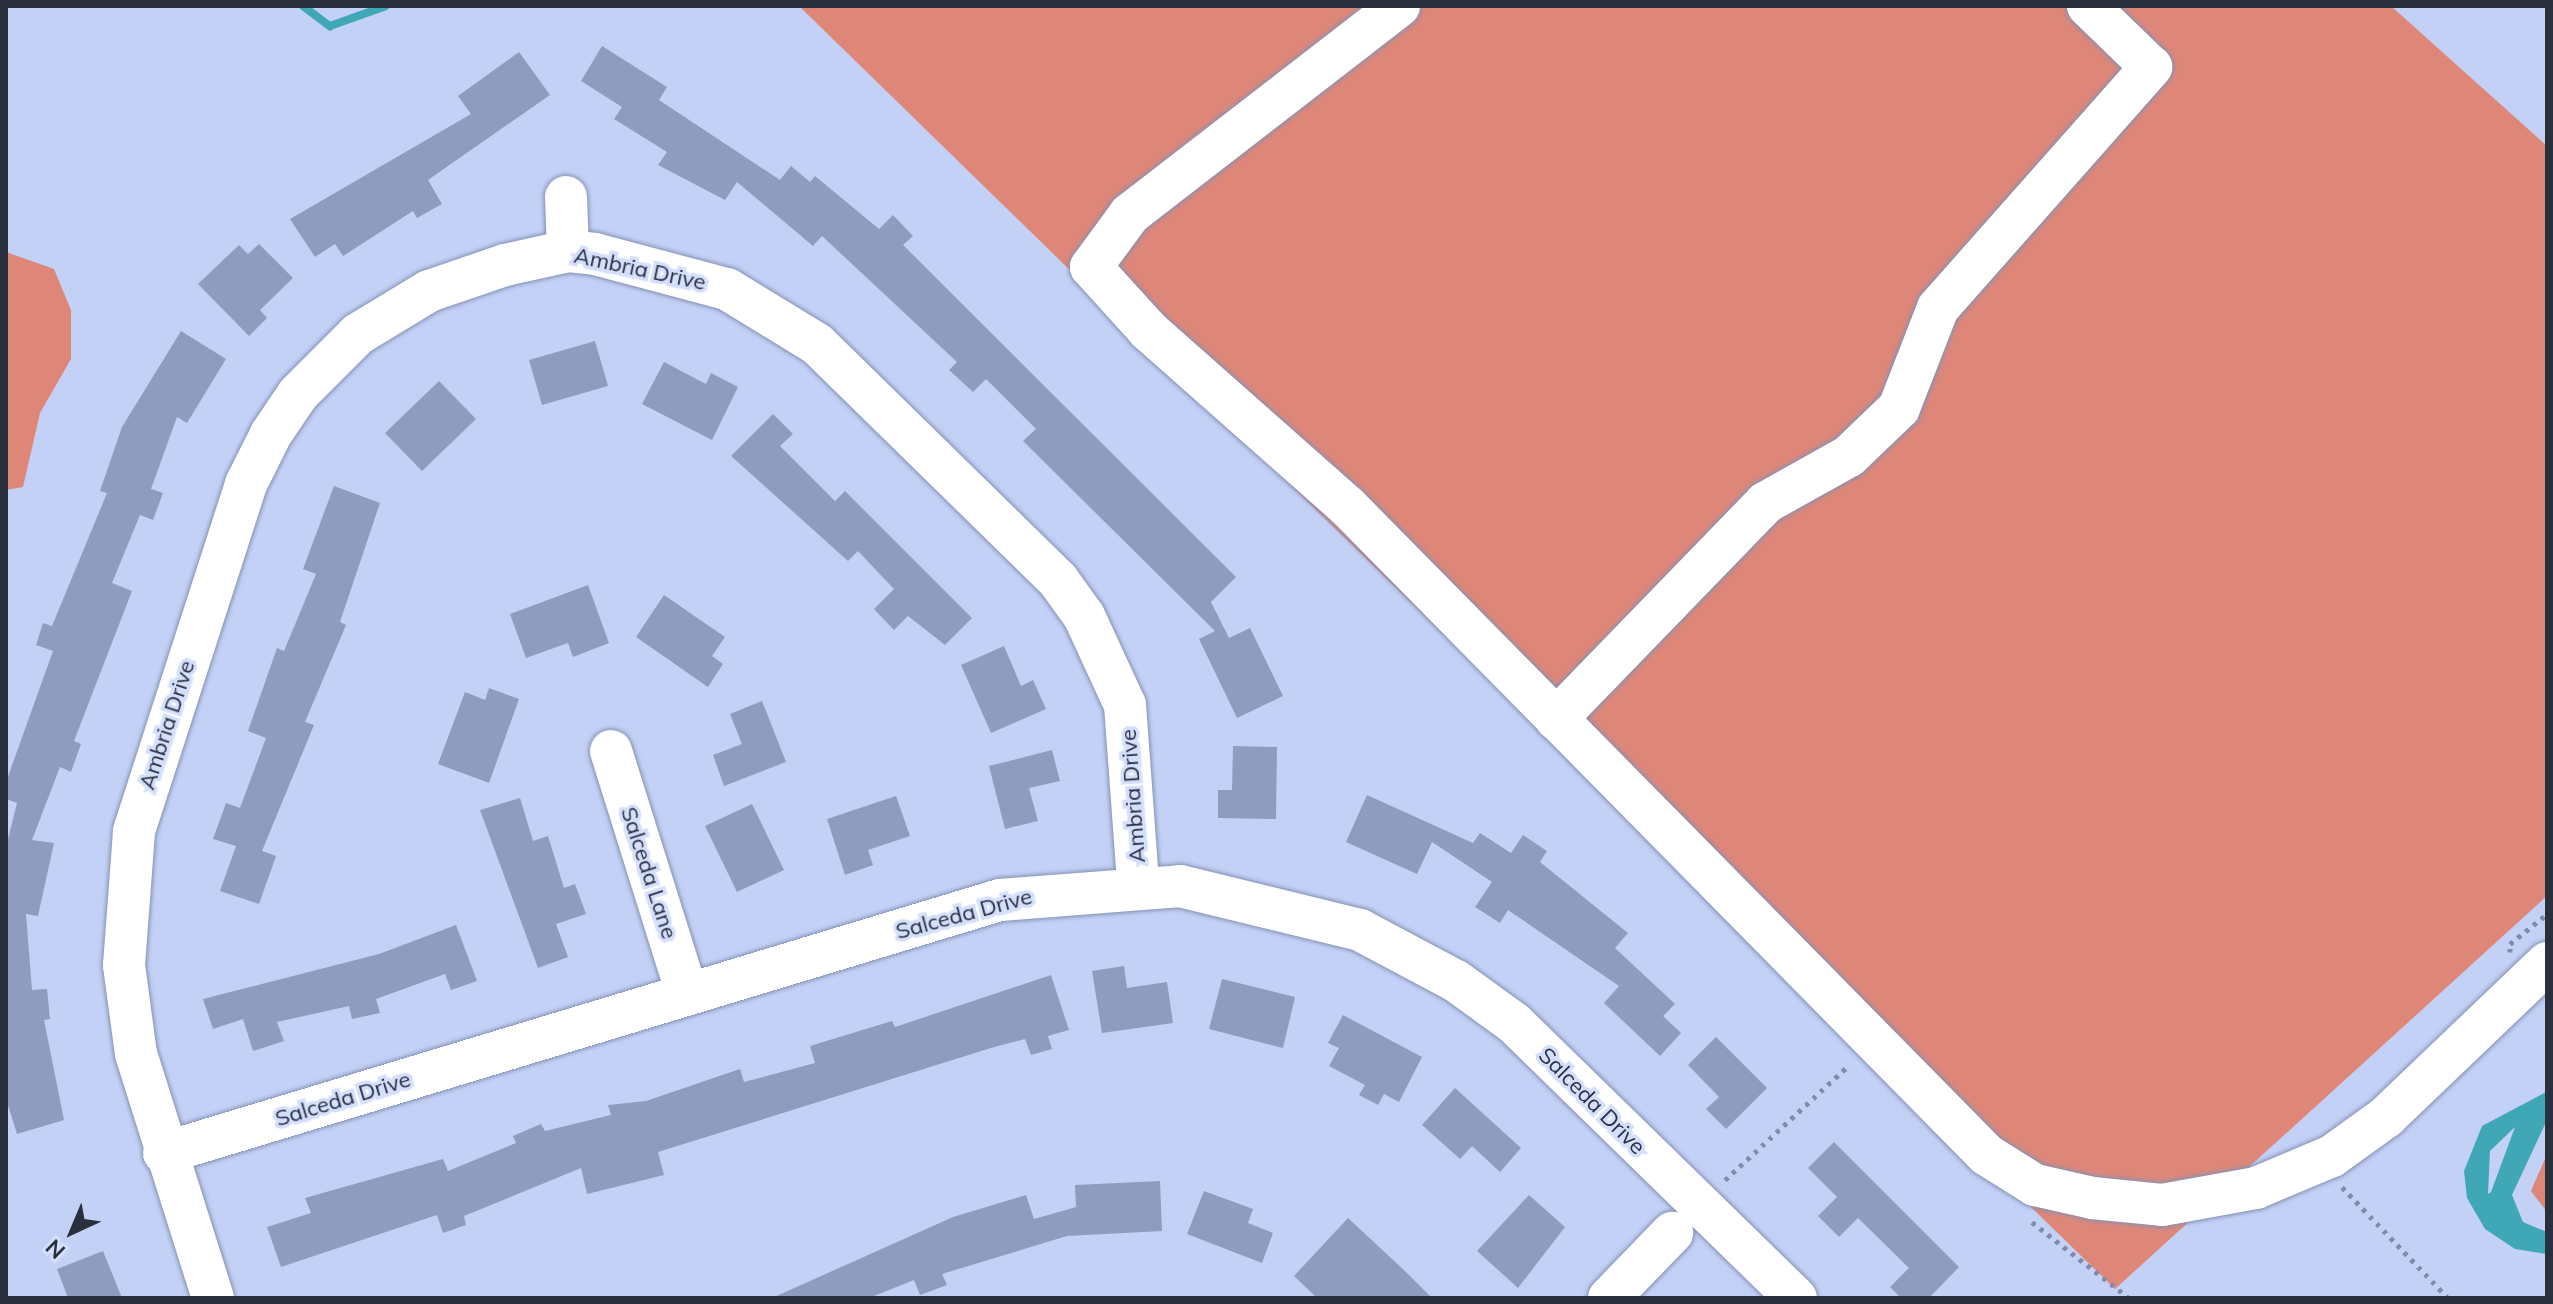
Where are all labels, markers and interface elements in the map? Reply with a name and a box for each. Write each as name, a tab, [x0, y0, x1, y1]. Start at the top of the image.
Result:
street label: Ambria Drive	[572, 242, 708, 296]
street label: Ambria Drive	[134, 657, 200, 793]
street label: Ambria Drive	[1115, 728, 1151, 864]
street label: Salceda Lane	[615, 804, 683, 942]
street label: Salceda Drive	[893, 883, 1035, 945]
street label: Salceda Drive	[1533, 1042, 1651, 1160]
street label: Salceda Drive	[272, 1066, 414, 1132]
north arrow	[32, 1192, 112, 1272]
text: N	[40, 1233, 71, 1265]

